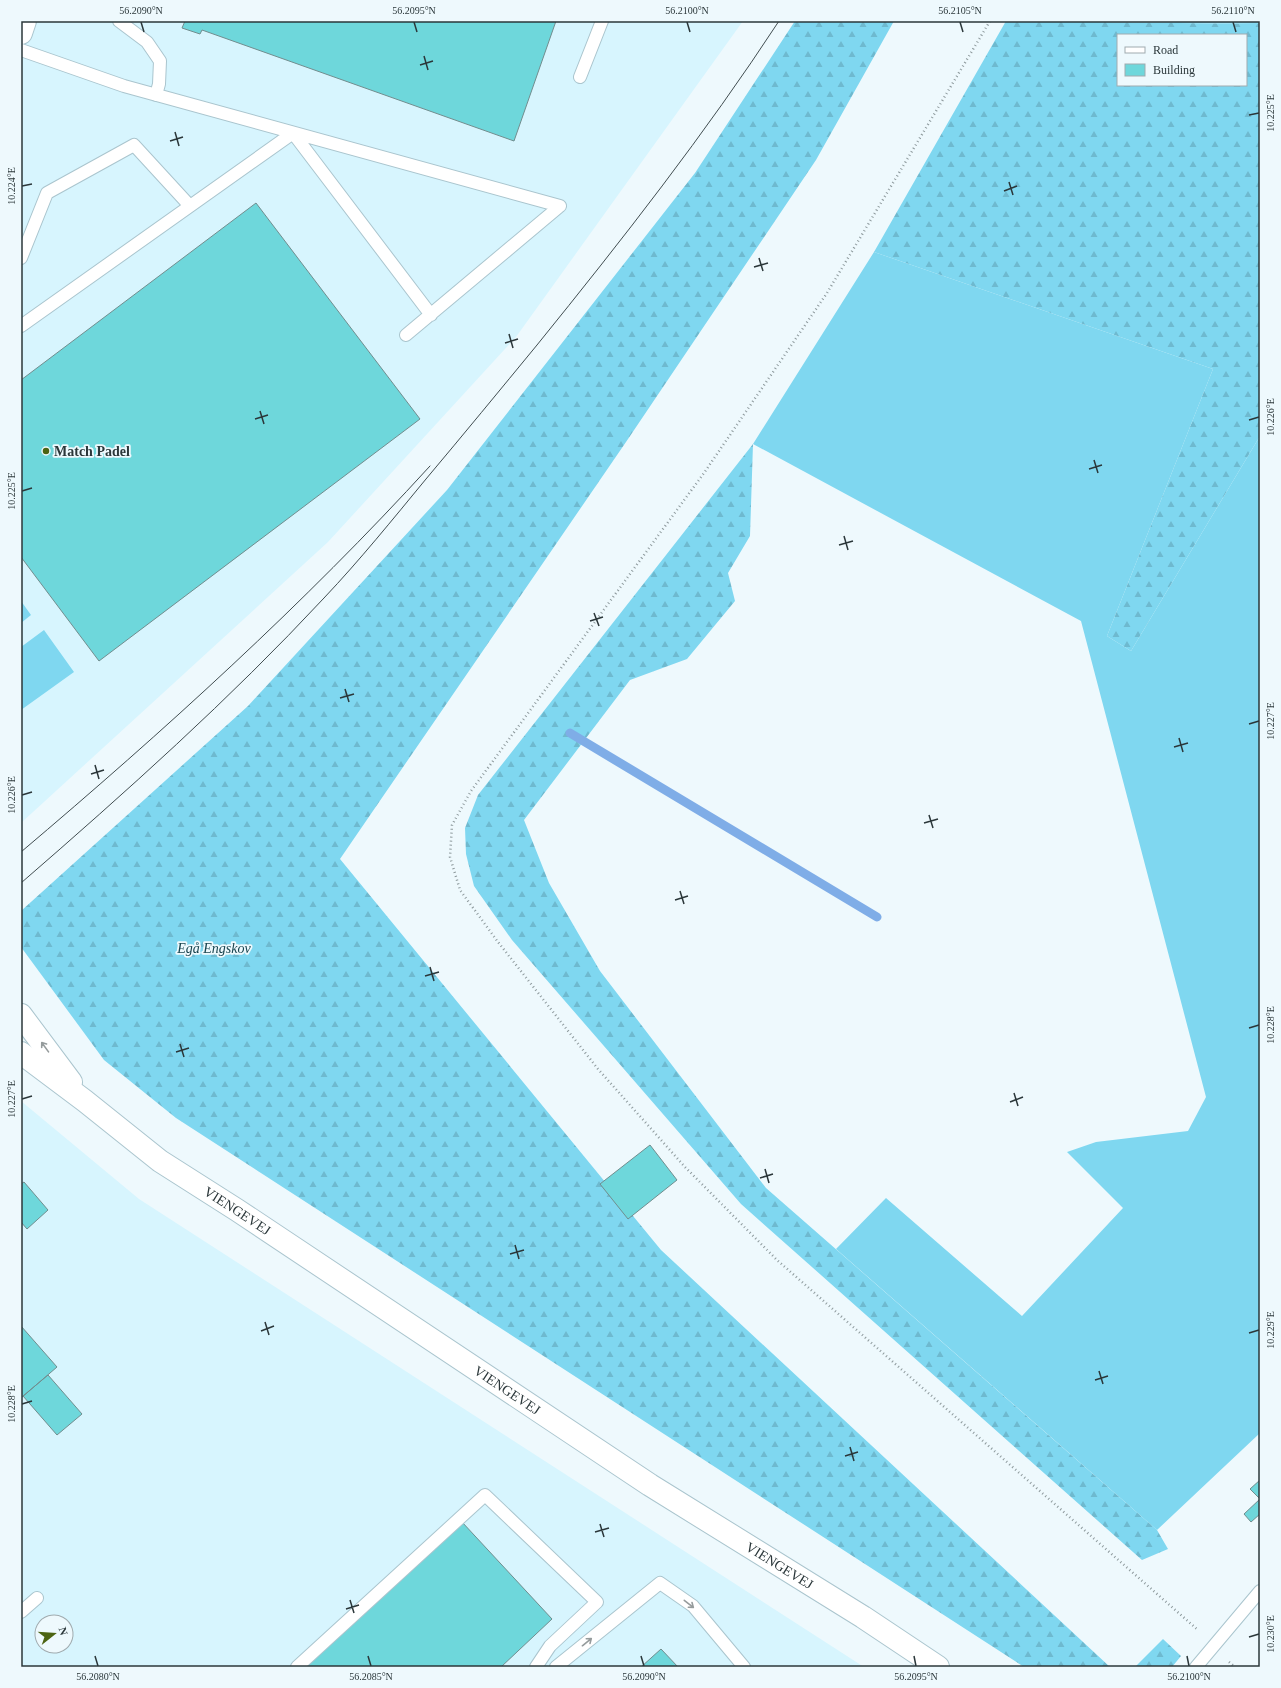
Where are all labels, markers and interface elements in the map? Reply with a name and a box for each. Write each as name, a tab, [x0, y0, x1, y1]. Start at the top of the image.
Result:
text: 56.2090°N	[119, 5, 163, 16]
text: 56.2095°N	[392, 5, 436, 16]
text: 56.2100°N	[665, 5, 709, 16]
text: 56.2105°N	[938, 5, 982, 16]
text: 56.2110°N	[1211, 5, 1255, 16]
legend	[1117, 34, 1247, 86]
text: Road	[1153, 43, 1178, 57]
text: Building	[1153, 63, 1195, 77]
text: 10.225°E	[1265, 94, 1276, 132]
text: 10.224°E	[6, 167, 17, 205]
text: 10.226°E	[1265, 398, 1276, 436]
place label: Match Padel	[54, 444, 130, 459]
marker: Match Padel	[41, 446, 51, 456]
text: 10.225°E	[6, 472, 17, 510]
text: 10.227°E	[1265, 702, 1276, 740]
text: 10.226°E	[6, 776, 17, 814]
park label: Egå Engskov	[176, 941, 252, 956]
text: 10.228°E	[1265, 1006, 1276, 1044]
one-way arrow	[41, 1042, 49, 1053]
text: 10.227°E	[6, 1080, 17, 1118]
street label: VIENGEVEJ	[201, 1184, 274, 1238]
text: 10.229°E	[1265, 1311, 1276, 1349]
street label: VIENGEVEJ	[471, 1363, 544, 1418]
text: 10.228°E	[6, 1385, 17, 1423]
street label: VIENGEVEJ	[743, 1539, 816, 1592]
one-way arrow	[684, 1600, 695, 1608]
north arrow	[34, 1614, 74, 1654]
text: 10.230°E	[1265, 1615, 1276, 1653]
text: N	[57, 1626, 70, 1637]
one-way arrow	[581, 1638, 592, 1647]
text: 56.2080°N	[76, 1671, 120, 1682]
text: 56.2085°N	[349, 1671, 393, 1682]
text: 56.2090°N	[622, 1671, 666, 1682]
text: 56.2095°N	[894, 1671, 938, 1682]
text: 56.2100°N	[1167, 1671, 1211, 1682]

